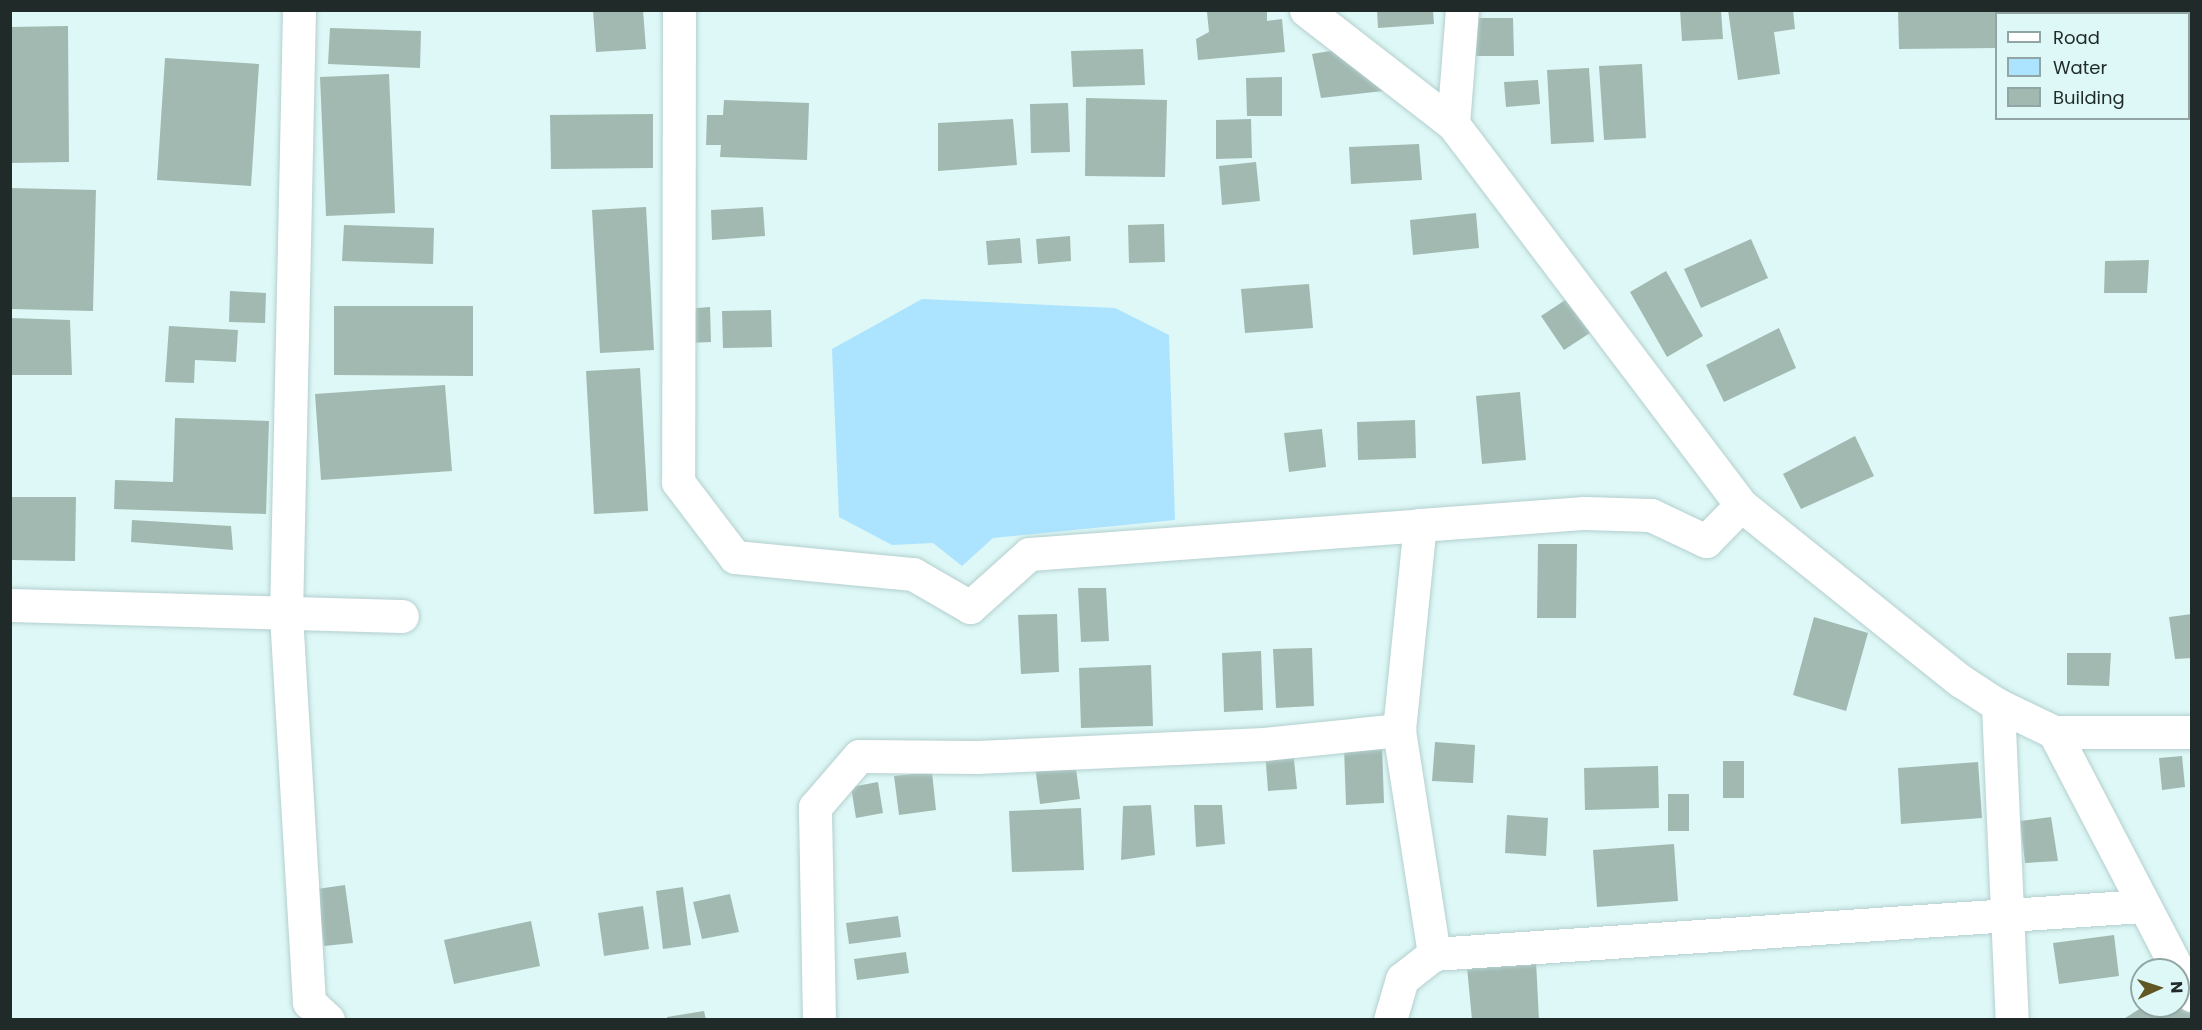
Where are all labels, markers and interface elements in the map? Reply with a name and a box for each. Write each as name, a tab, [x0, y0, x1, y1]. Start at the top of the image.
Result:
legend	[1995, 12, 2190, 120]
text: Road	[2053, 25, 2100, 50]
text: Water	[2053, 55, 2107, 80]
text: Building	[2053, 85, 2125, 110]
north arrow	[2130, 958, 2190, 1018]
text: N	[2165, 981, 2188, 994]

